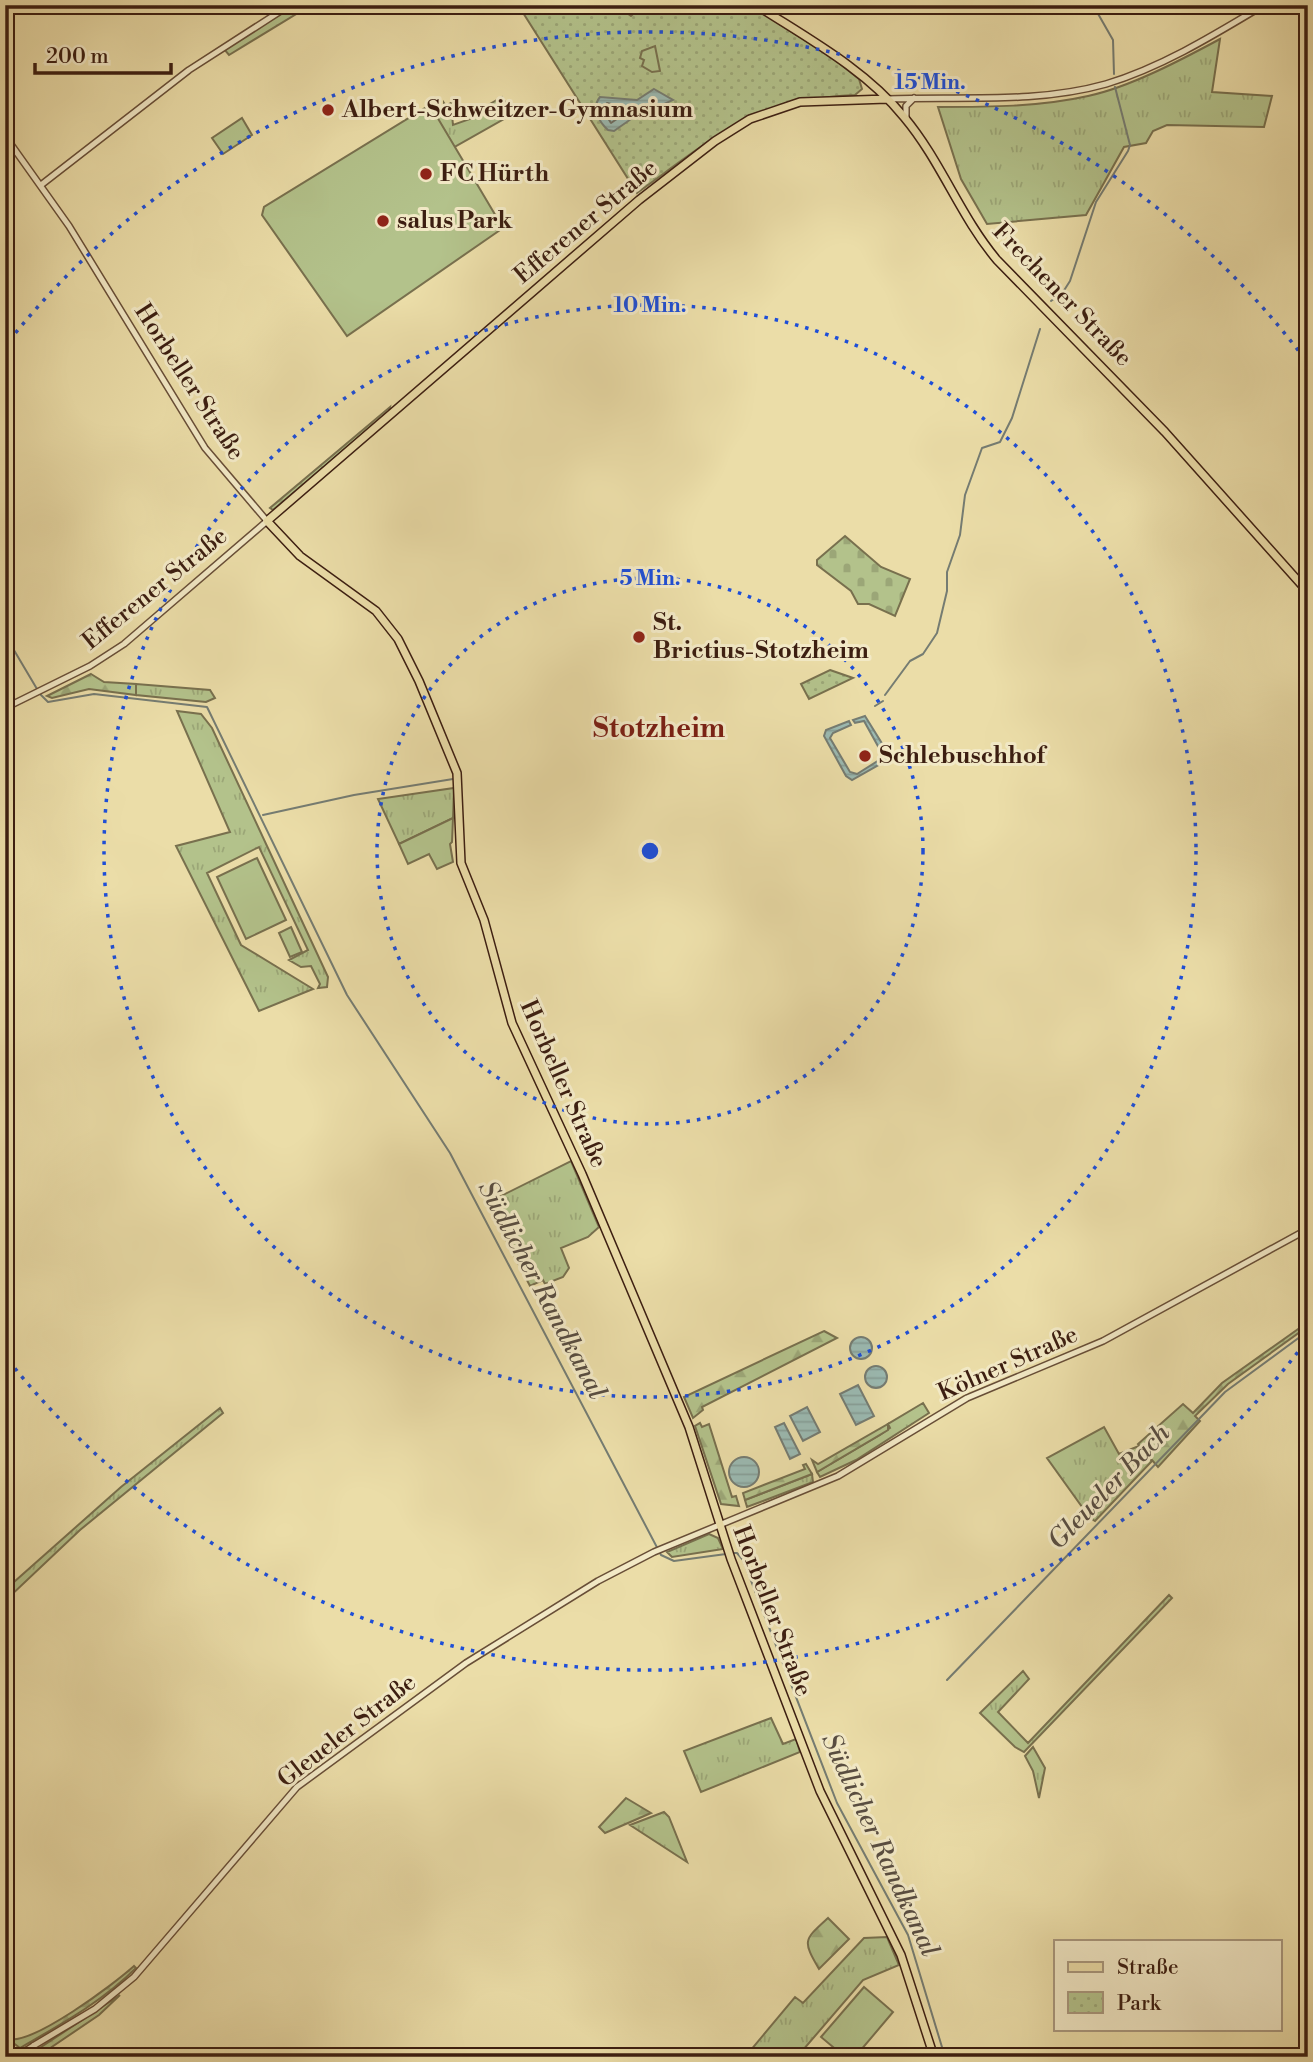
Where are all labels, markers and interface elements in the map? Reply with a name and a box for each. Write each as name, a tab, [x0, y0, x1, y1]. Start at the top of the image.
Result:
scale bar	[35, 32, 172, 76]
text: 200 m	[46, 44, 109, 70]
text: 15 Min.	[894, 70, 966, 96]
place label: Albert-Schweitzer-Gymnasium	[341, 95, 693, 125]
marker: Albert-Schweitzer-Gymnasium	[320, 102, 336, 118]
street label: Efferener Straße	[508, 153, 664, 291]
place label: FC Hürth	[440, 159, 549, 189]
marker: FC Hürth	[418, 166, 434, 182]
place label: salus Park	[397, 206, 513, 236]
marker: salus Park	[375, 213, 391, 229]
street label: Frechener Straße	[986, 217, 1138, 373]
text: 10 Min.	[614, 293, 686, 319]
street label: Horbeller Straße	[127, 298, 251, 466]
street label: Efferener Straße	[76, 521, 234, 657]
text: 5 Min.	[619, 566, 681, 592]
place label: St. Brictius-Stotzheim	[653, 608, 869, 666]
marker: St. Brictius-Stotzheim	[631, 629, 647, 645]
district label: Stotzheim	[593, 711, 726, 746]
place label: Schlebuschhof	[879, 741, 1048, 771]
marker: Schlebuschhof	[857, 748, 873, 764]
centre of rings	[638, 839, 662, 863]
street label: Horbeller Straße	[513, 995, 613, 1173]
water label: Südlicher Randkanal	[471, 1175, 613, 1405]
street label: Kölner Straße	[933, 1320, 1083, 1408]
water label: Gleueler Bach	[1041, 1417, 1177, 1556]
street label: Horbeller Straße	[726, 1521, 818, 1701]
street label: Gleueler Straße	[272, 1668, 422, 1794]
water label: Südlicher Randkanal	[814, 1728, 946, 1962]
legend	[1054, 1940, 1282, 2030]
text: Straße	[1117, 1955, 1179, 1981]
text: Park	[1117, 1991, 1162, 2017]

